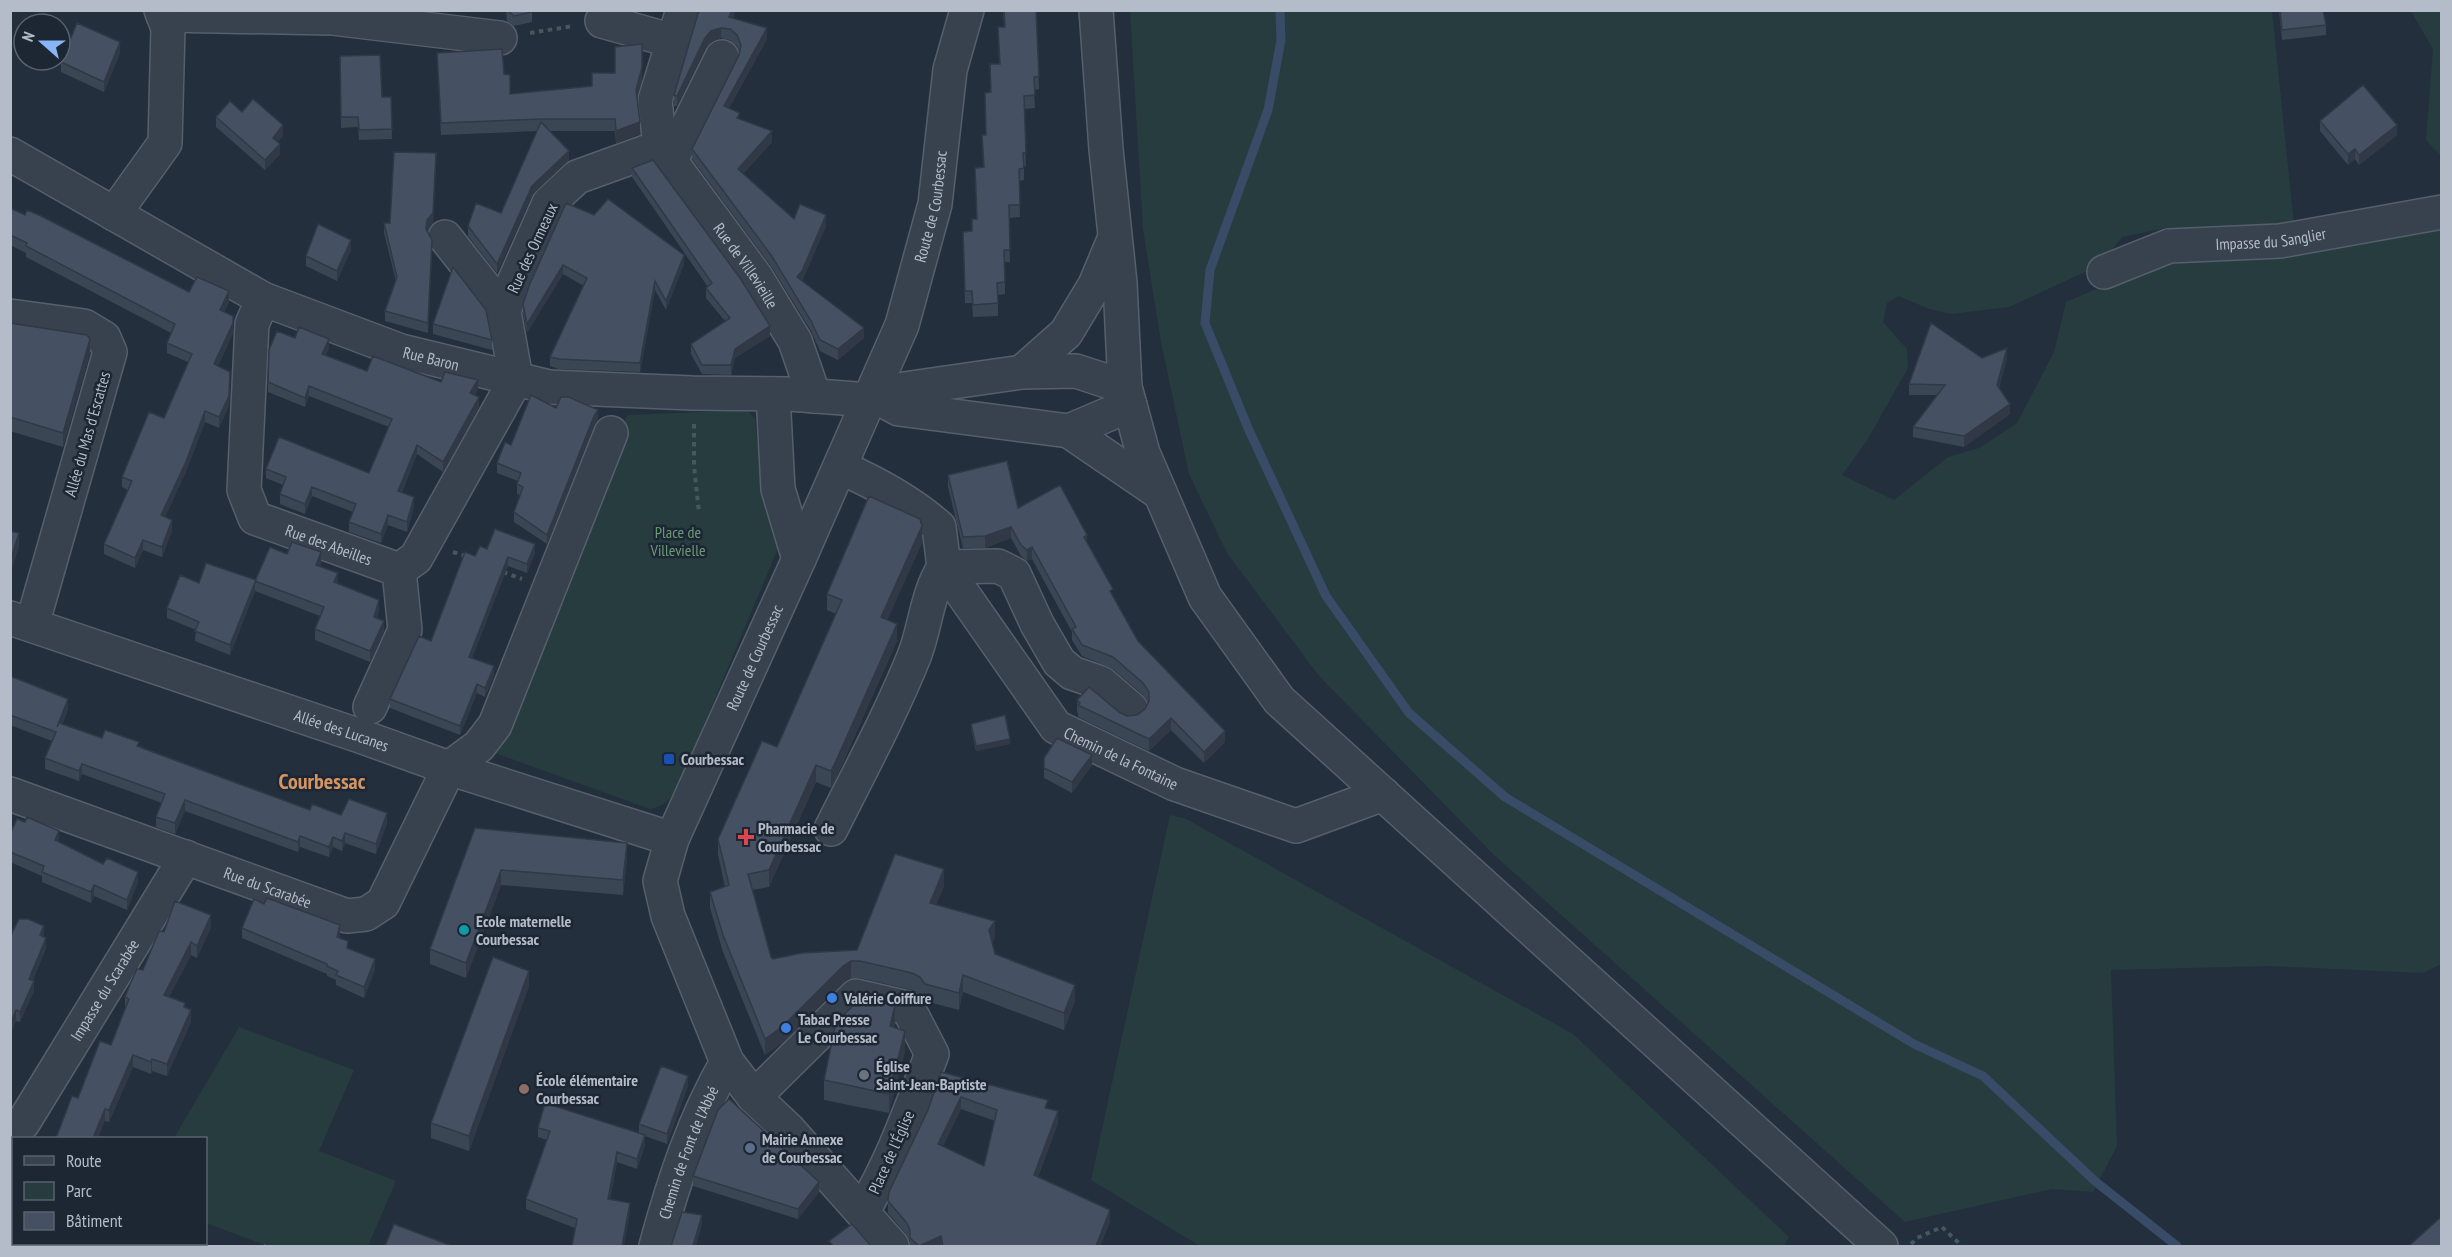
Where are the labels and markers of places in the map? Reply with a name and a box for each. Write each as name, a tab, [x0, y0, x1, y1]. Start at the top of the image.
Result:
place label: Courbessac	[681, 749, 745, 769]
marker: Courbessac	[662, 752, 676, 766]
place label: Pharmacie de Courbessac	[758, 818, 835, 856]
marker: Pharmacie de Courbessac	[739, 830, 753, 844]
place label: Ecole maternelle Courbessac	[476, 911, 572, 949]
marker: Ecole maternelle Courbessac	[457, 923, 471, 937]
place label: Valérie Coiffure	[843, 988, 932, 1008]
marker: Valérie Coiffure	[825, 991, 839, 1005]
place label: Tabac Presse Le Courbessac	[798, 1009, 878, 1047]
marker: Tabac Presse Le Courbessac	[779, 1021, 793, 1035]
place label: Église Saint-Jean-Baptiste	[876, 1056, 987, 1094]
marker: Église Saint-Jean-Baptiste	[857, 1068, 871, 1082]
place label: École élémentaire Courbessac	[536, 1070, 638, 1108]
marker: École élémentaire Courbessac	[517, 1082, 531, 1096]
place label: Mairie Annexe de Courbessac	[762, 1129, 843, 1167]
marker: Mairie Annexe de Courbessac	[743, 1141, 757, 1155]

